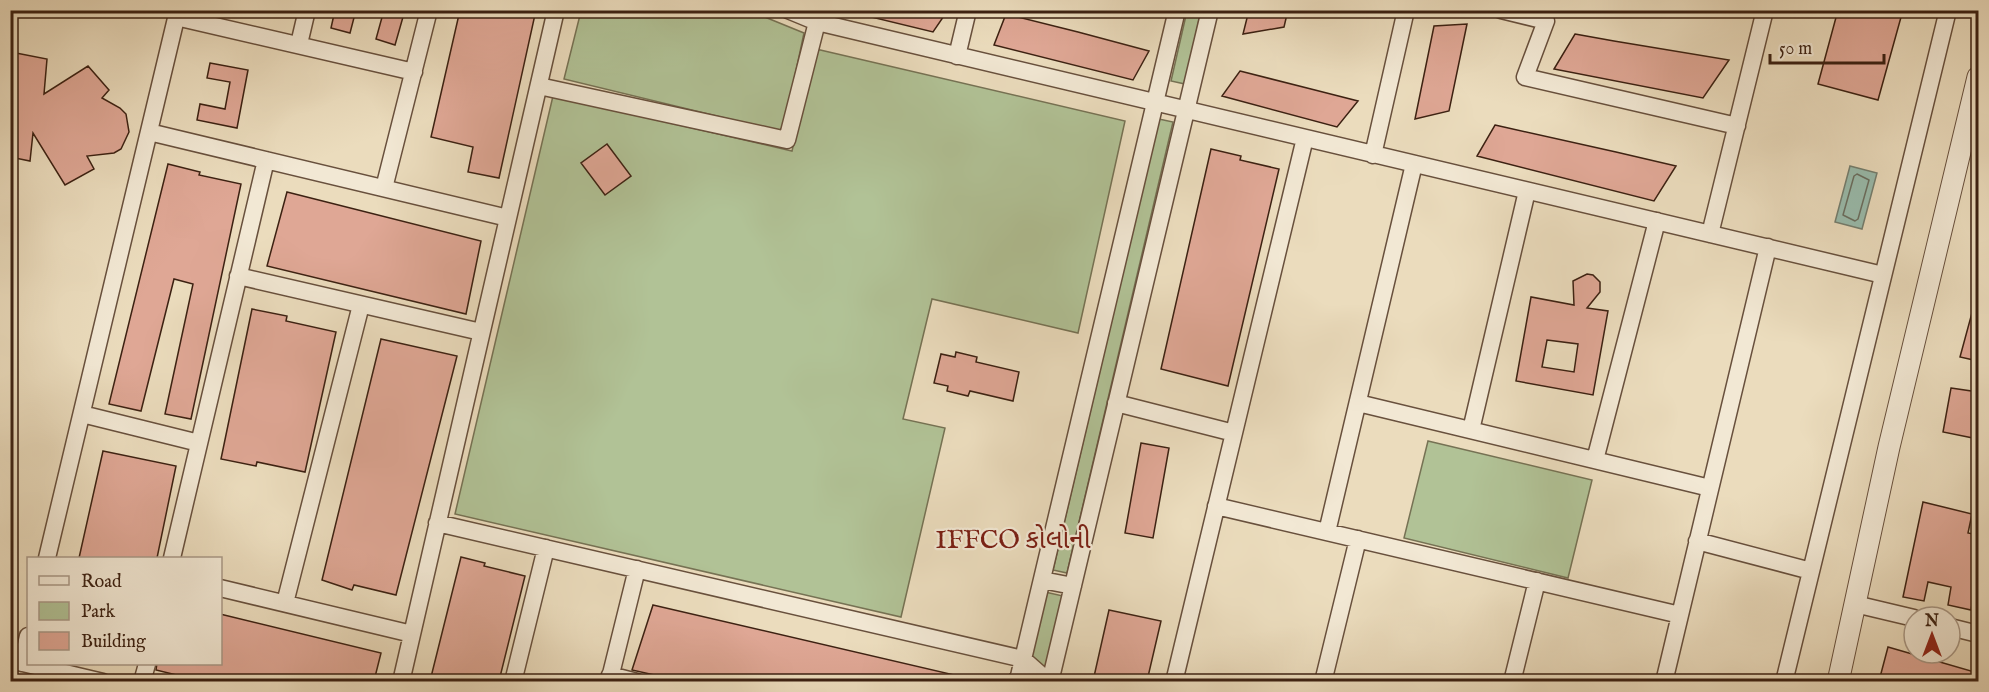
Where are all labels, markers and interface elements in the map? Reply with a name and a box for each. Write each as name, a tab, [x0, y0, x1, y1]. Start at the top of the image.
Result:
scale bar	[1770, 27, 1884, 65]
text: 50 m	[1779, 38, 1812, 61]
district label: IFFCO કોલોની	[935, 524, 1091, 557]
legend	[27, 557, 222, 665]
text: Road	[81, 571, 122, 594]
text: Park	[81, 601, 116, 624]
north arrow	[1902, 605, 1962, 665]
text: N	[1924, 612, 1939, 632]
text: Building	[81, 631, 146, 654]

